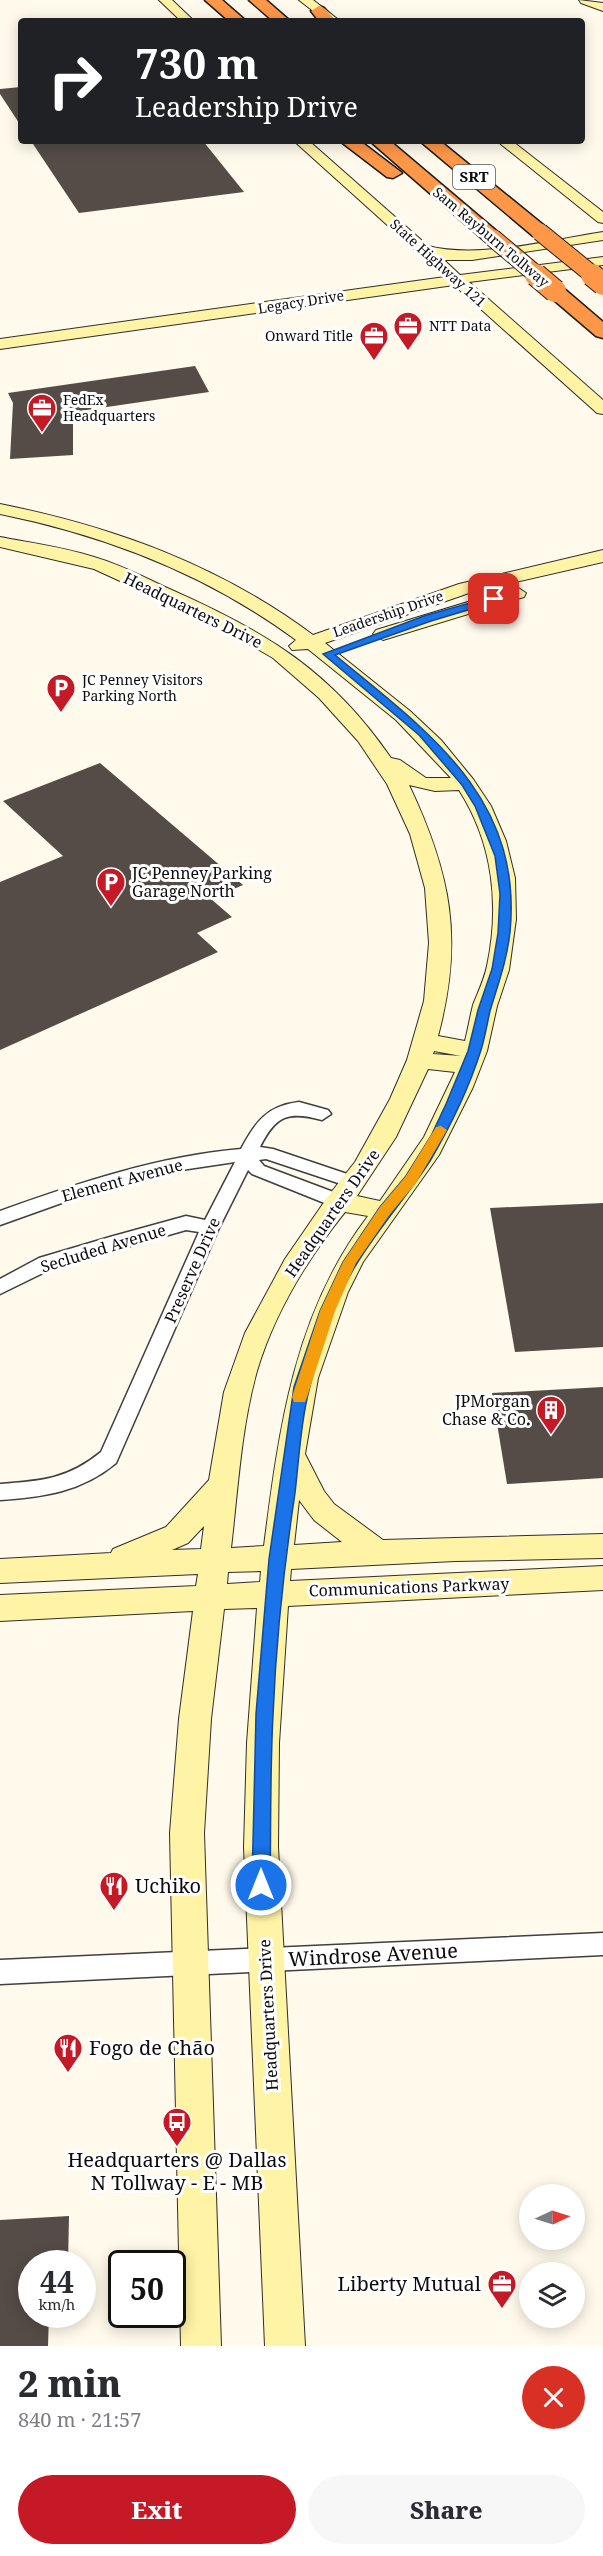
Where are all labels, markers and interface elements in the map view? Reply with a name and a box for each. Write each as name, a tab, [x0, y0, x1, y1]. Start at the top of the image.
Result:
text: 730 m	[135, 34, 259, 91]
icon: right	[36, 42, 114, 120]
text: Leadership Drive	[135, 88, 358, 125]
road number: SRT	[453, 165, 495, 189]
street label: Sam Rayburn Tollway	[429, 182, 553, 291]
street label: State Highway 121	[386, 214, 490, 311]
street label: Legacy Drive	[257, 285, 345, 318]
office icon: NTT Data	[392, 310, 424, 352]
place label: NTT Data	[429, 316, 491, 335]
office icon: Onward Title	[358, 320, 390, 362]
place label: Onward Title	[265, 326, 353, 345]
place label: FedEx Headquarters	[63, 390, 155, 425]
office icon: FedEx Headquarters	[26, 392, 58, 434]
street label: Headquarters Drive	[120, 567, 266, 653]
pin	[468, 573, 519, 624]
icon: arrive	[477, 582, 510, 615]
street label: Leadership Drive	[330, 586, 446, 641]
place label: JC Penney Visitors Parking North	[81, 670, 203, 705]
parking icon: JC Penney Visitors Parking North	[45, 672, 77, 714]
place label: JC Penney Parking Garage North	[131, 862, 272, 902]
parking icon: JC Penney Parking Garage North	[95, 866, 127, 908]
street label: Headquarters Drive	[279, 1145, 385, 1281]
street label: Element Avenue	[59, 1153, 185, 1207]
street label: Preserve Drive	[159, 1214, 225, 1326]
street label: Secluded Avenue	[38, 1219, 168, 1277]
place label: JPMorgan Chase & Co.	[442, 1390, 530, 1430]
building icon: JPMorgan Chase & Co.	[535, 1394, 567, 1436]
street label: Communications Parkway	[308, 1572, 511, 1601]
position arrow	[229, 1853, 293, 1917]
restaurant icon: Uchiko	[98, 1870, 130, 1912]
place label: Uchiko	[135, 1872, 201, 1899]
street label: Windrose Avenue	[287, 1937, 459, 1972]
street label: Headquarters Drive	[253, 1939, 283, 2091]
restaurant icon: Fogo de Chão	[52, 2032, 84, 2074]
place label: Fogo de Chão	[89, 2034, 215, 2061]
bus stop icon: Headquarters @ Dallas N Tollway - E - MB	[161, 2106, 193, 2148]
place label: Headquarters @ Dallas N Tollway - E - MB	[67, 2146, 287, 2196]
north arrow	[519, 2184, 585, 2250]
map controls	[519, 2184, 585, 2328]
speed limit sign: 50	[108, 2250, 186, 2328]
text: 44	[40, 2261, 74, 2302]
button: layers	[519, 2262, 585, 2328]
office icon: Liberty Mutual	[486, 2268, 518, 2310]
place label: Liberty Mutual	[338, 2270, 481, 2297]
text: km/h	[39, 2294, 75, 2314]
text: 2 min	[18, 2359, 121, 2408]
button: close	[522, 2366, 585, 2429]
text: 840 m · 21:57	[18, 2406, 141, 2433]
button: Exit	[18, 2475, 296, 2544]
button: Share	[308, 2475, 585, 2544]

